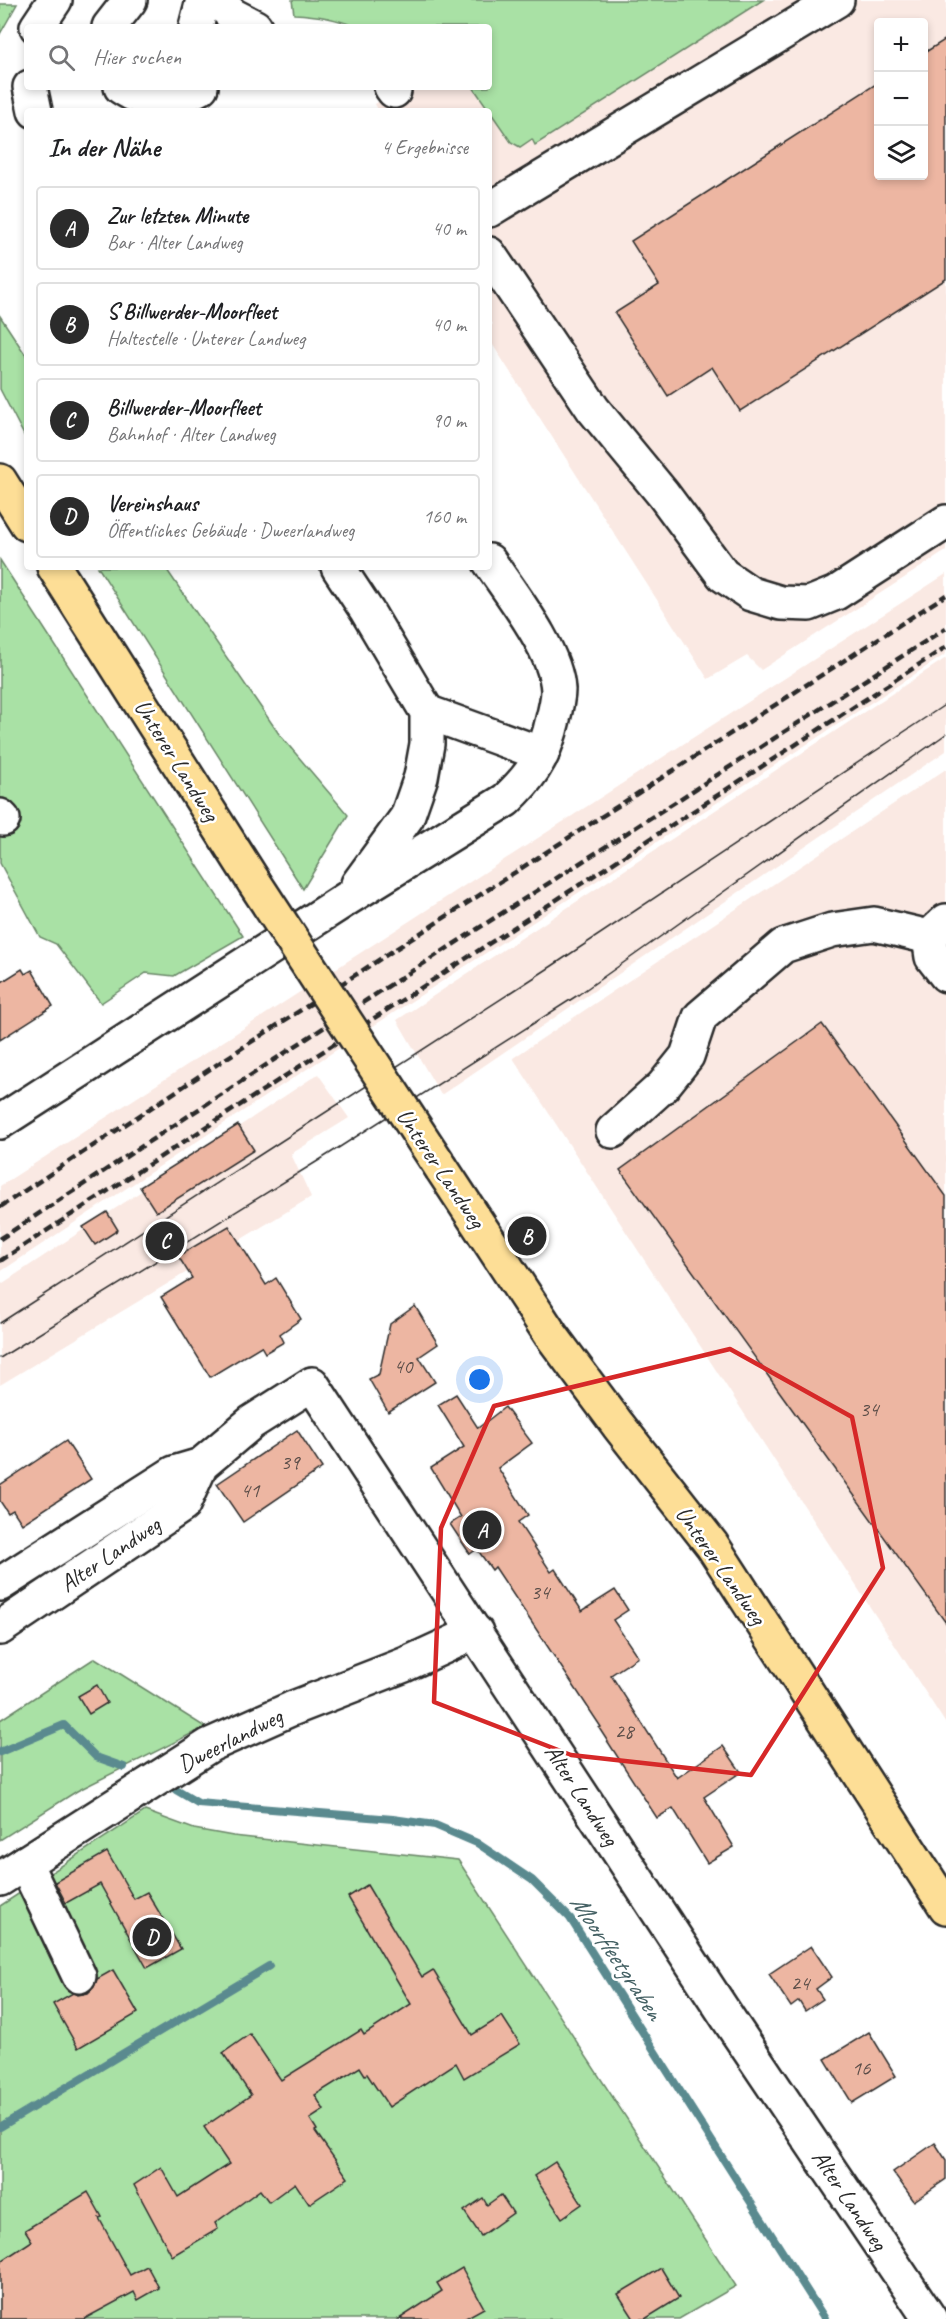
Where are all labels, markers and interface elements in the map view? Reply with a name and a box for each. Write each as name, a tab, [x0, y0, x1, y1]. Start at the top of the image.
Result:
map controls	[874, 18, 928, 180]
button: +	[874, 18, 928, 72]
search box	[24, 24, 492, 90]
icon: search	[45, 41, 78, 74]
text: Hier suchen	[93, 43, 181, 71]
button: −	[874, 72, 928, 126]
button: layers	[874, 126, 928, 180]
text: In der Nähe	[48, 131, 160, 164]
text: 4 Ergebnisse	[381, 135, 468, 160]
text: Zur letzten Minute	[107, 202, 248, 230]
text: A	[64, 216, 75, 241]
text: 40 m	[432, 216, 466, 241]
text: Bar · Alter Landweg	[107, 230, 243, 255]
text: S Billwerder-Moorfleet	[107, 298, 277, 326]
text: B	[64, 312, 75, 337]
text: 40 m	[432, 312, 466, 337]
text: Haltestelle · Unterer Landweg	[107, 326, 305, 351]
text: Billwerder-Moorfleet	[107, 394, 261, 422]
text: C	[65, 408, 74, 433]
text: 90 m	[432, 408, 466, 433]
text: Bahnhof · Alter Landweg	[107, 422, 276, 447]
text: Vereinshaus	[107, 490, 198, 518]
text: D	[64, 504, 75, 529]
text: 160 m	[423, 504, 466, 529]
text: Öffentliches Gebäude · Dweerlandweg	[107, 518, 354, 543]
street label: Unterer Landweg	[128, 694, 228, 829]
street label: Unterer Landweg	[390, 1102, 493, 1236]
pin: B	[508, 1214, 546, 1258]
pin: C	[146, 1218, 184, 1264]
house number: 40	[394, 1353, 414, 1379]
your location	[465, 1365, 494, 1394]
house number: 34	[860, 1396, 881, 1422]
house number: 39	[281, 1449, 301, 1475]
house number: 41	[241, 1477, 261, 1503]
street label: Unterer Landweg	[669, 1500, 774, 1632]
pin: A	[462, 1508, 502, 1552]
street label: Alter Landweg	[54, 1509, 167, 1599]
house number: 34	[531, 1579, 552, 1605]
street label: Dweerlandweg	[172, 1700, 289, 1779]
house number: 28	[615, 1718, 636, 1744]
street label: Alter Landweg	[538, 1739, 627, 1853]
water label: Moorfleetgraben	[563, 1888, 672, 2028]
pin: D	[132, 1914, 172, 1960]
house number: 24	[791, 1970, 812, 1996]
house number: 16	[852, 2055, 871, 2081]
street label: Alter Landweg	[805, 2144, 895, 2257]

